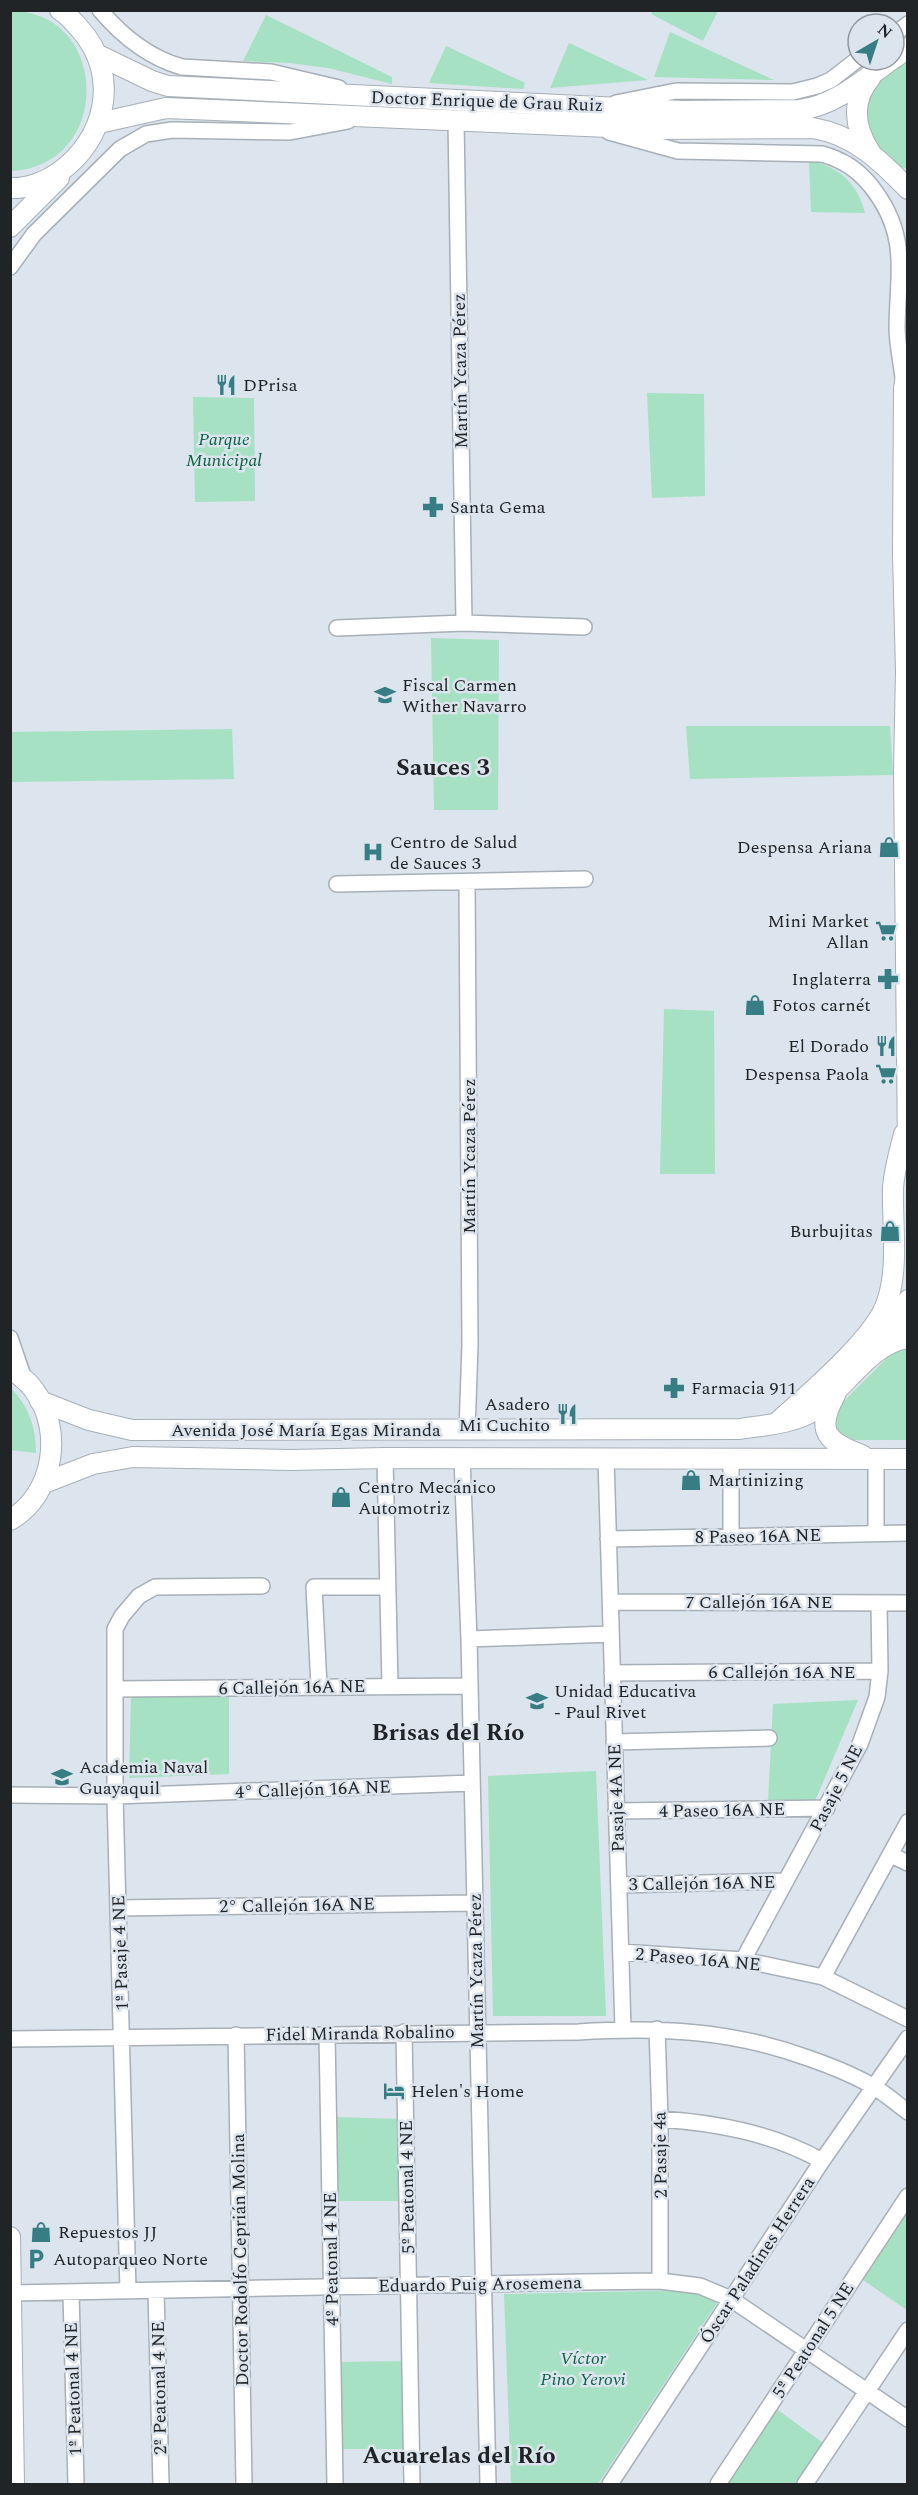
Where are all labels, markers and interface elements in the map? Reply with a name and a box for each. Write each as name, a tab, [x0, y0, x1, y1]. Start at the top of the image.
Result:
north arrow	[846, 12, 906, 72]
text: N	[872, 18, 897, 45]
street label: Doctor Enrique de Grau Ruiz	[370, 84, 604, 119]
street label: Martín Ycaza Pérez	[446, 293, 475, 449]
place label: DPrisa	[243, 372, 298, 399]
restaurant icon: DPrisa	[214, 373, 238, 397]
park label: Parque Municipal	[186, 426, 262, 474]
place label: Santa Gema	[450, 494, 546, 521]
pharmacy icon: Santa Gema	[421, 495, 445, 519]
place label: Fiscal Carmen Wither Navarro	[402, 672, 527, 720]
school or university icon: Fiscal Carmen Wither Navarro	[373, 683, 397, 707]
district label: Sauces 3	[396, 750, 490, 786]
place label: Centro de Salud de Sauces 3	[390, 829, 518, 877]
place label: Despensa Ariana	[737, 834, 872, 861]
shop icon: Despensa Ariana	[877, 835, 901, 859]
hospital icon: Centro de Salud de Sauces 3	[361, 840, 385, 864]
place label: Mini Market Allan	[768, 908, 869, 956]
supermarket icon: Mini Market Allan	[874, 919, 898, 943]
place label: Inglaterra	[791, 966, 871, 993]
pharmacy icon: Inglaterra	[876, 967, 900, 991]
place label: Fotos carnét	[772, 992, 871, 1019]
shop icon: Fotos carnét	[743, 993, 767, 1017]
place label: El Dorado	[788, 1033, 869, 1060]
restaurant icon: El Dorado	[874, 1034, 898, 1058]
place label: Despensa Paola	[744, 1061, 869, 1088]
supermarket icon: Despensa Paola	[874, 1062, 898, 1086]
street label: Martín Ycaza Pérez	[456, 1078, 483, 1234]
place label: Burbujitas	[789, 1218, 873, 1245]
shop icon: Burbujitas	[878, 1219, 902, 1243]
place label: Farmacia 911	[691, 1375, 796, 1402]
pharmacy icon: Farmacia 911	[662, 1376, 686, 1400]
place label: Asadero Mi Cuchito	[459, 1391, 550, 1439]
restaurant icon: Asadero Mi Cuchito	[555, 1402, 579, 1426]
street label: Avenida José María Egas Miranda	[171, 1417, 441, 1444]
place label: Martinizing	[708, 1467, 804, 1494]
shop icon: Martinizing	[679, 1468, 703, 1492]
place label: Centro Mecánico Automotriz	[358, 1474, 496, 1522]
shop icon: Centro Mecánico Automotriz	[329, 1485, 353, 1509]
street label: 8 Paseo 16A NE	[695, 1522, 821, 1551]
street label: 7 Callejón 16A NE	[686, 1589, 832, 1616]
street label: 6 Callejón 16A NE	[709, 1659, 855, 1686]
street label: 6 Callejón 16A NE	[218, 1673, 366, 1702]
place label: Unidad Educativa - Paul Rivet	[554, 1678, 697, 1726]
school or university icon: Unidad Educativa - Paul Rivet	[525, 1689, 549, 1713]
district label: Brisas del Río	[372, 1715, 524, 1751]
street label: Pasaje 5 NE	[803, 1740, 870, 1837]
street label: Pasaje 4A NE	[601, 1743, 632, 1853]
place label: Academia Naval Guayaquil	[79, 1754, 208, 1802]
school or university icon: Academia Naval Guayaquil	[50, 1765, 74, 1789]
street label: 4° Callejón 16A NE	[235, 1773, 391, 1806]
street label: 4 Paseo 16A NE	[659, 1796, 785, 1825]
street label: 3 Callejón 16A NE	[628, 1869, 776, 1898]
street label: 2° Callejón 16A NE	[219, 1891, 375, 1920]
street label: Martín Ycaza Pérez	[462, 1893, 491, 2049]
street label: 1º Pasaje 4 NE	[105, 1895, 136, 2011]
street label: 2 Paseo 16A NE	[634, 1941, 762, 1978]
street label: Fidel Miranda Robalino	[265, 2018, 455, 2049]
place label: Helen's Home	[411, 2078, 524, 2105]
hotel icon: Helen's Home	[382, 2079, 406, 2103]
street label: 2 Pasaje 4a	[646, 2111, 675, 2199]
street label: 5º Peatonal 4 NE	[393, 2120, 422, 2254]
street label: Doctor Rodolfo Ceprián Molina	[225, 2133, 256, 2387]
street label: Óscar Paladines Herrera	[693, 2171, 822, 2349]
street label: 4º Peatonal 4 NE	[317, 2192, 346, 2326]
place label: Repuestos JJ	[58, 2219, 158, 2246]
shop icon: Repuestos JJ	[29, 2220, 53, 2244]
place label: Autoparqueo Norte	[53, 2246, 208, 2273]
parking icon: Autoparqueo Norte	[24, 2247, 48, 2271]
street label: Eduardo Puig Arosemena	[378, 2269, 582, 2300]
street label: 5º Peatonal 5 NE	[766, 2277, 861, 2404]
street label: 2º Peatonal 4 NE	[145, 2321, 174, 2455]
street label: 1º Peatonal 4 NE	[58, 2322, 89, 2456]
park label: Víctor Pino Yerovi	[540, 2345, 626, 2393]
district label: Acuarelas del Río	[362, 2438, 556, 2474]

